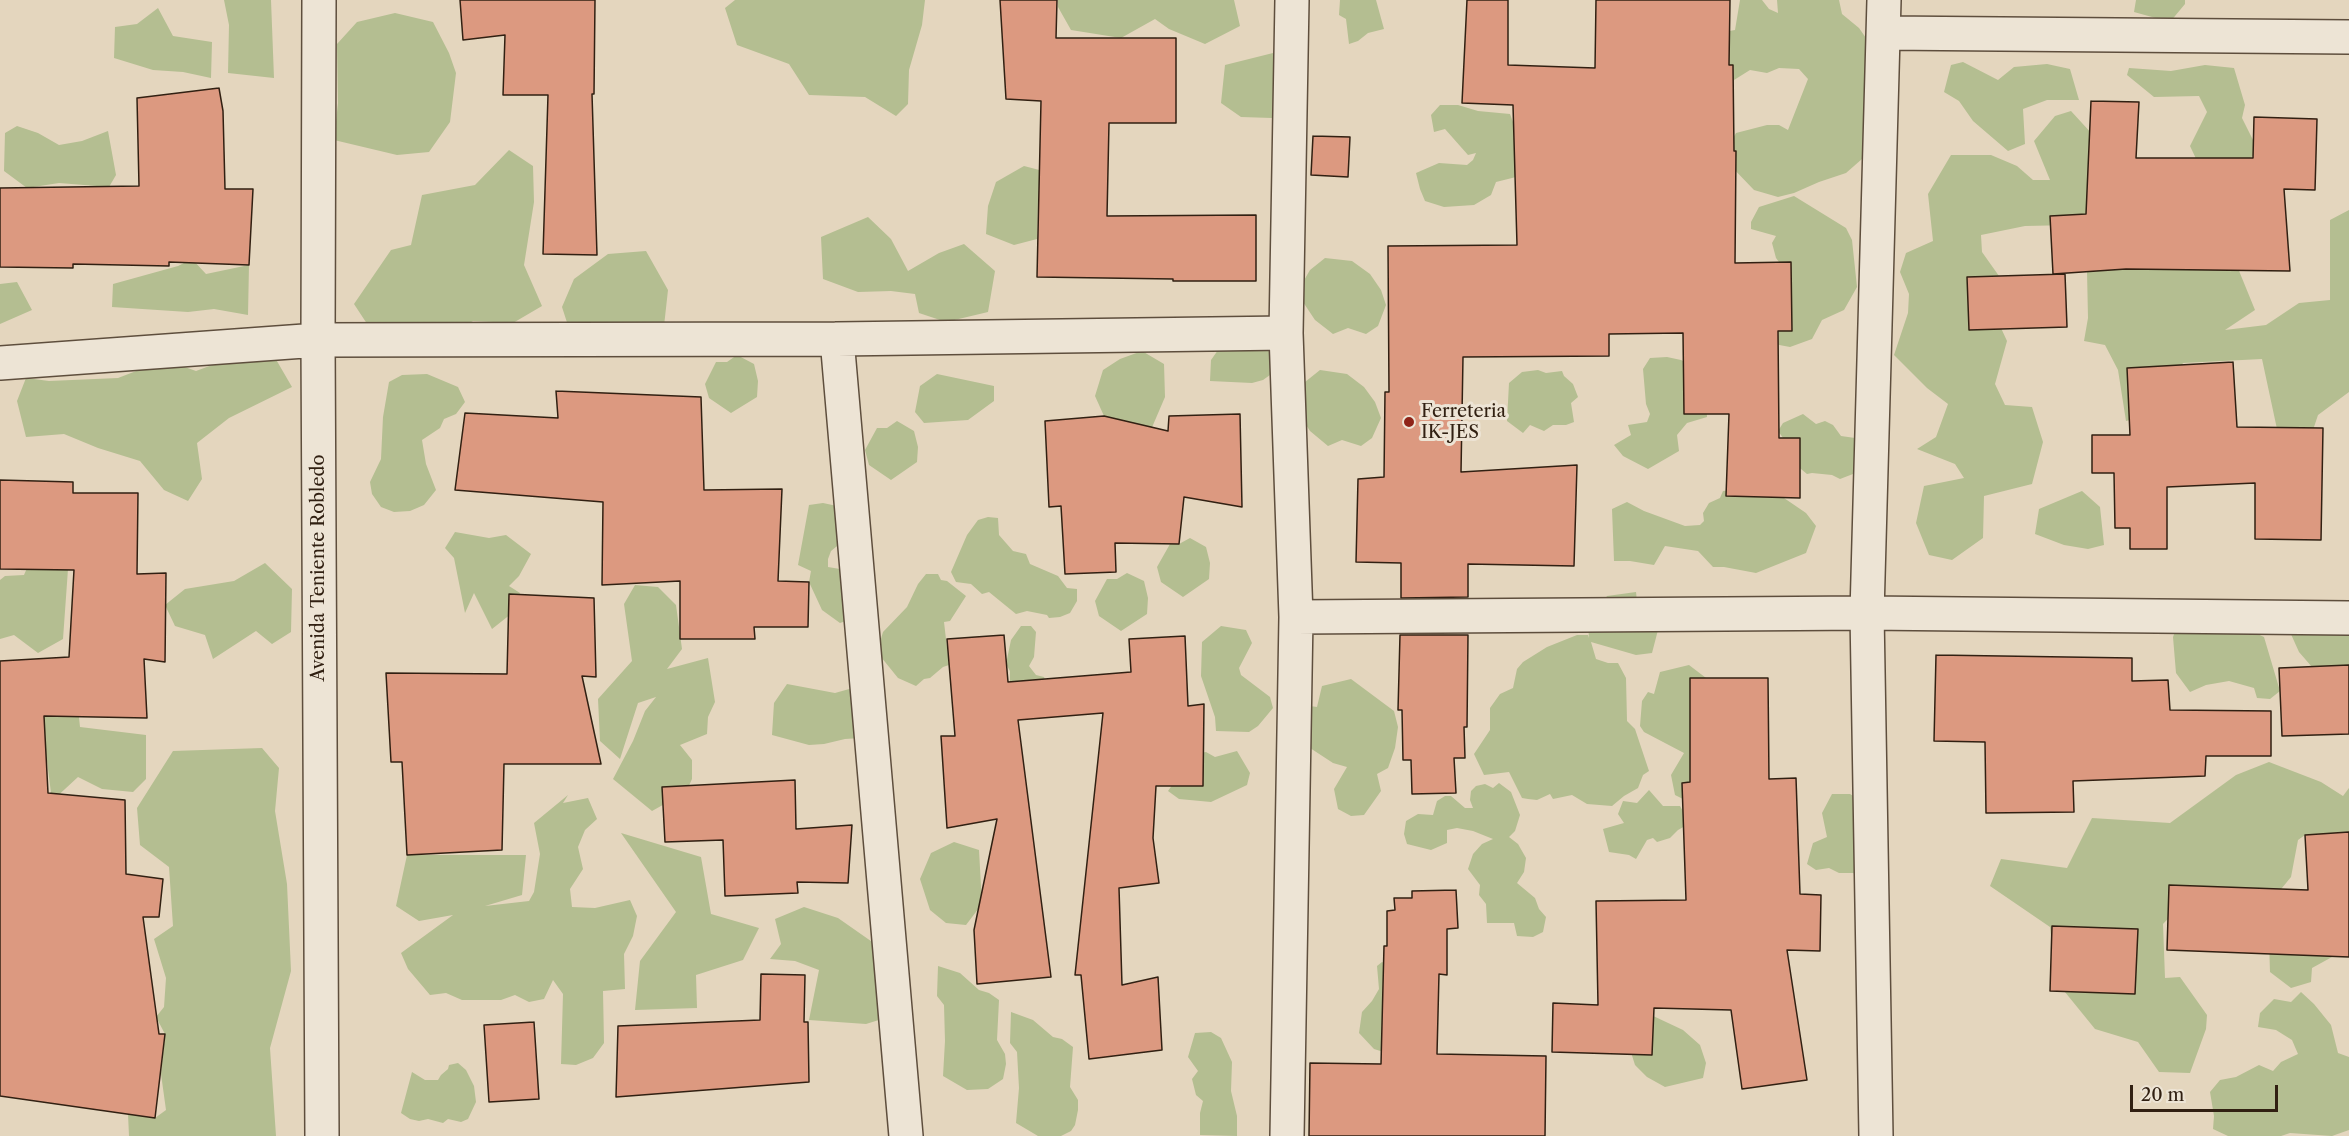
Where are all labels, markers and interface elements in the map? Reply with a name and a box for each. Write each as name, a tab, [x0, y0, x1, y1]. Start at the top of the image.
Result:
place label: Ferreteria IK-JES	[1421, 401, 1506, 444]
marker: Ferreteria IK-JES	[1402, 415, 1416, 429]
street label: Avenida Teniente Robledo	[308, 454, 330, 682]
scale bar	[2133, 1073, 2282, 1111]
text: 20 m	[2141, 1084, 2184, 1106]

